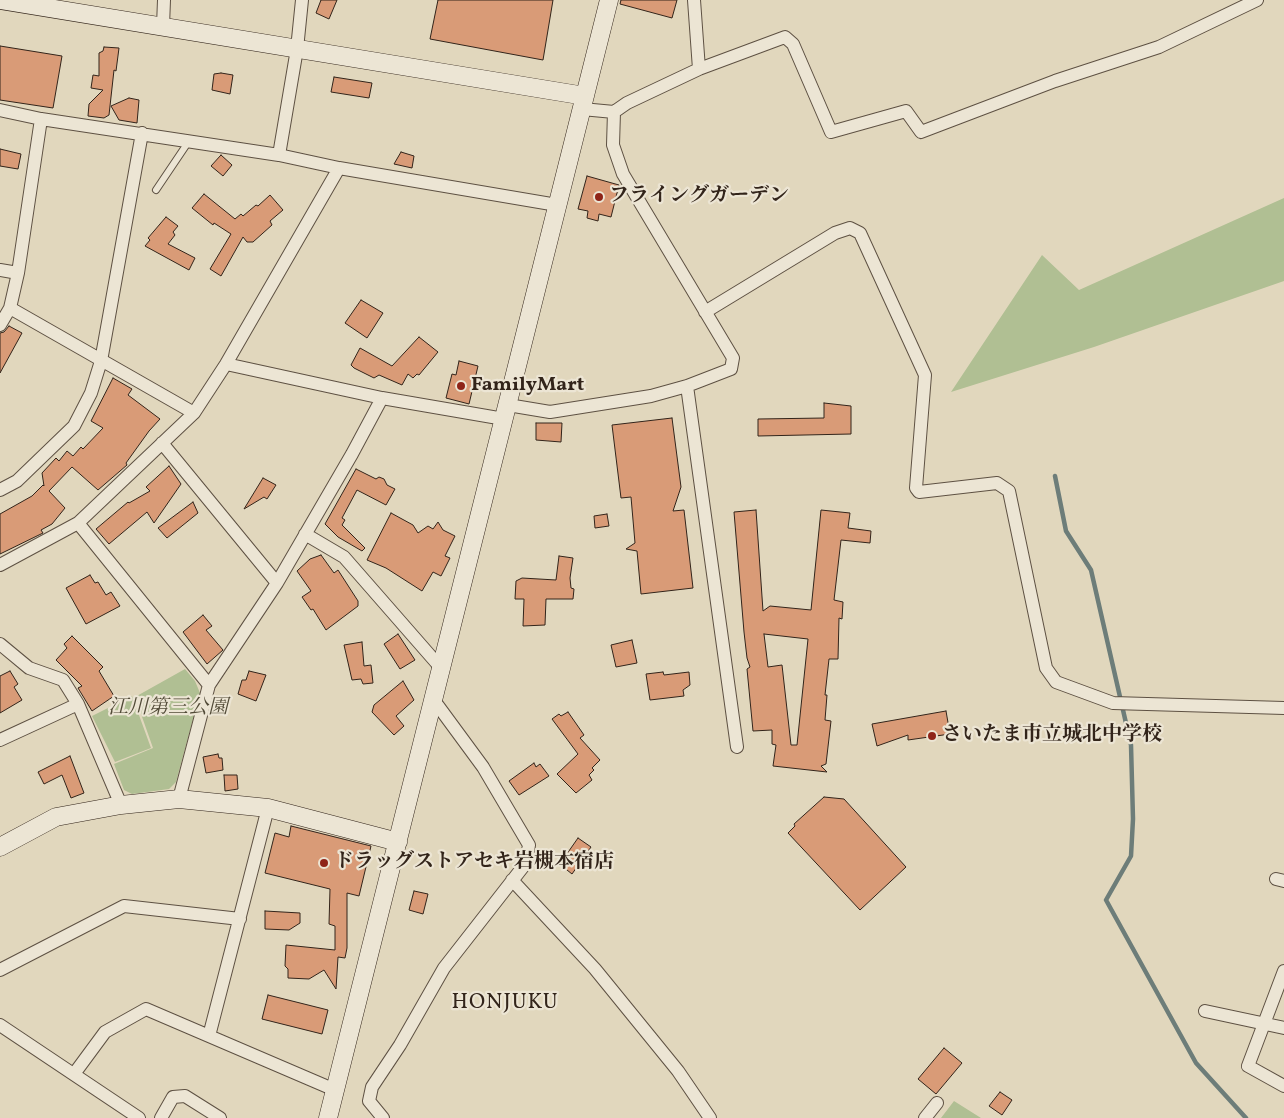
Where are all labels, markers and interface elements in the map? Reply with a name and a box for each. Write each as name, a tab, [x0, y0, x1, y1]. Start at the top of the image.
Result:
place label: フライングガーデン	[609, 185, 789, 209]
marker: フライングガーデン	[593, 191, 605, 203]
place label: FamilyMart	[471, 374, 584, 398]
marker: FamilyMart	[455, 380, 467, 392]
park label: 江川第三公園	[108, 697, 228, 721]
place label: さいたま市立城北中学校	[942, 724, 1162, 748]
marker: さいたま市立城北中学校	[926, 730, 938, 742]
place label: ドラッグストアセキ岩槻本宿店	[334, 851, 614, 875]
marker: ドラッグストアセキ岩槻本宿店	[318, 857, 330, 869]
district label: HONJUKU	[451, 991, 559, 1017]

